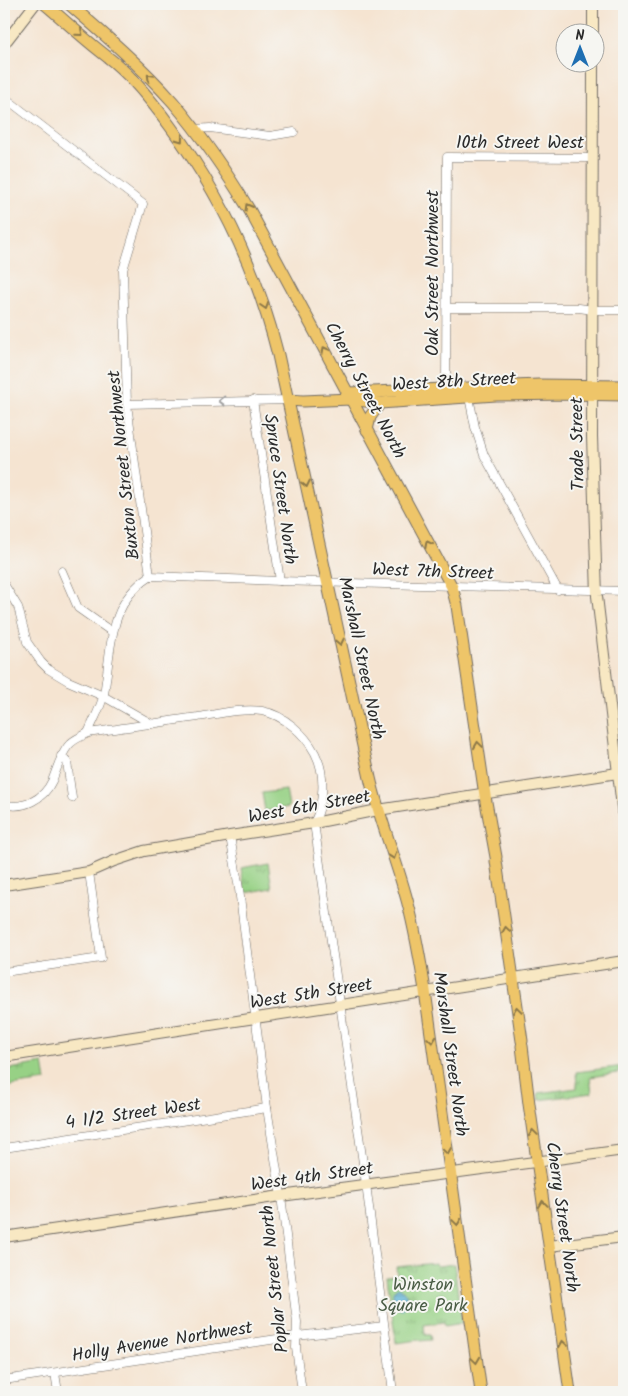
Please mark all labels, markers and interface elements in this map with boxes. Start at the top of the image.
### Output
north arrow [556,22,606,72]
text: N [576,25,585,47]
one-way arrow [74,28,83,37]
one-way arrow [147,74,156,83]
street label: 10th Street West [456,129,585,158]
one-way arrow [174,134,183,143]
street label: Oak Street Northwest [419,189,448,356]
one-way arrow [244,203,254,212]
one-way arrow [259,301,269,310]
street label: Cherry Street North [316,317,413,465]
one-way arrow [321,346,331,355]
street label: West 8th Street [391,365,518,400]
street label: Buxton Street Northwest [100,368,149,561]
one-way arrow [218,396,226,406]
street label: Trade Street [563,396,594,491]
street label: Spruce Street North [255,412,304,566]
one-way arrow [300,479,311,488]
one-way arrow [425,540,435,549]
street label: West 7th Street [372,556,495,589]
street label: Marshall Street North [329,574,392,743]
one-way arrow [335,638,345,647]
one-way arrow [473,741,484,749]
street label: West 6th Street [246,782,374,832]
one-way arrow [388,851,398,860]
one-way arrow [502,926,512,934]
street label: West 5th Street [248,970,375,1018]
street label: Marshall Street North [424,970,475,1139]
one-way arrow [513,1005,523,1014]
one-way arrow [426,1035,436,1044]
street label: 4 1/2 Street West [64,1090,204,1138]
one-way arrow [528,1129,539,1137]
street label: Cherry Street North [537,1140,586,1294]
one-way arrow [442,1147,452,1156]
street label: West 4th Street [249,1154,376,1200]
one-way arrow [538,1200,549,1208]
street label: Poplar Street North [253,1204,298,1354]
one-way arrow [452,1217,462,1226]
park label: Winston Square Park [378,1271,468,1321]
street label: Holly Avenue Northwest [70,1314,256,1371]
one-way arrow [558,1340,568,1348]
one-way arrow [471,1356,481,1364]

